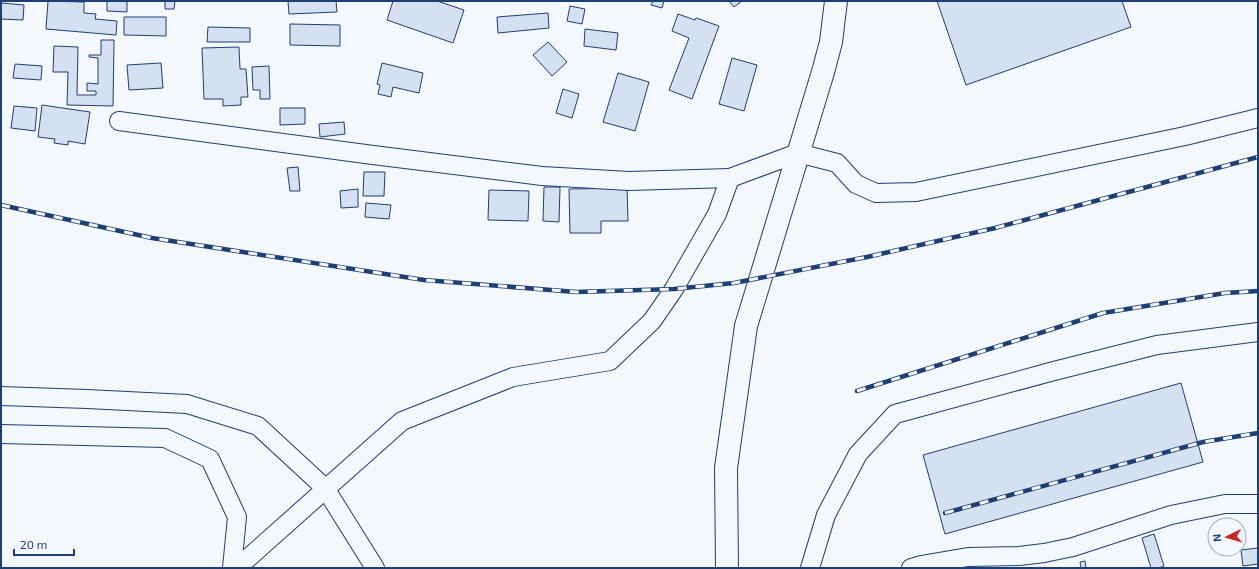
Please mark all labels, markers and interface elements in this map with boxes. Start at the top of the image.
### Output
north arrow [1207,517,1247,557]
scale bar [14,531,74,557]
text: N [1210,533,1223,542]
text: 20 m [20,537,47,551]

